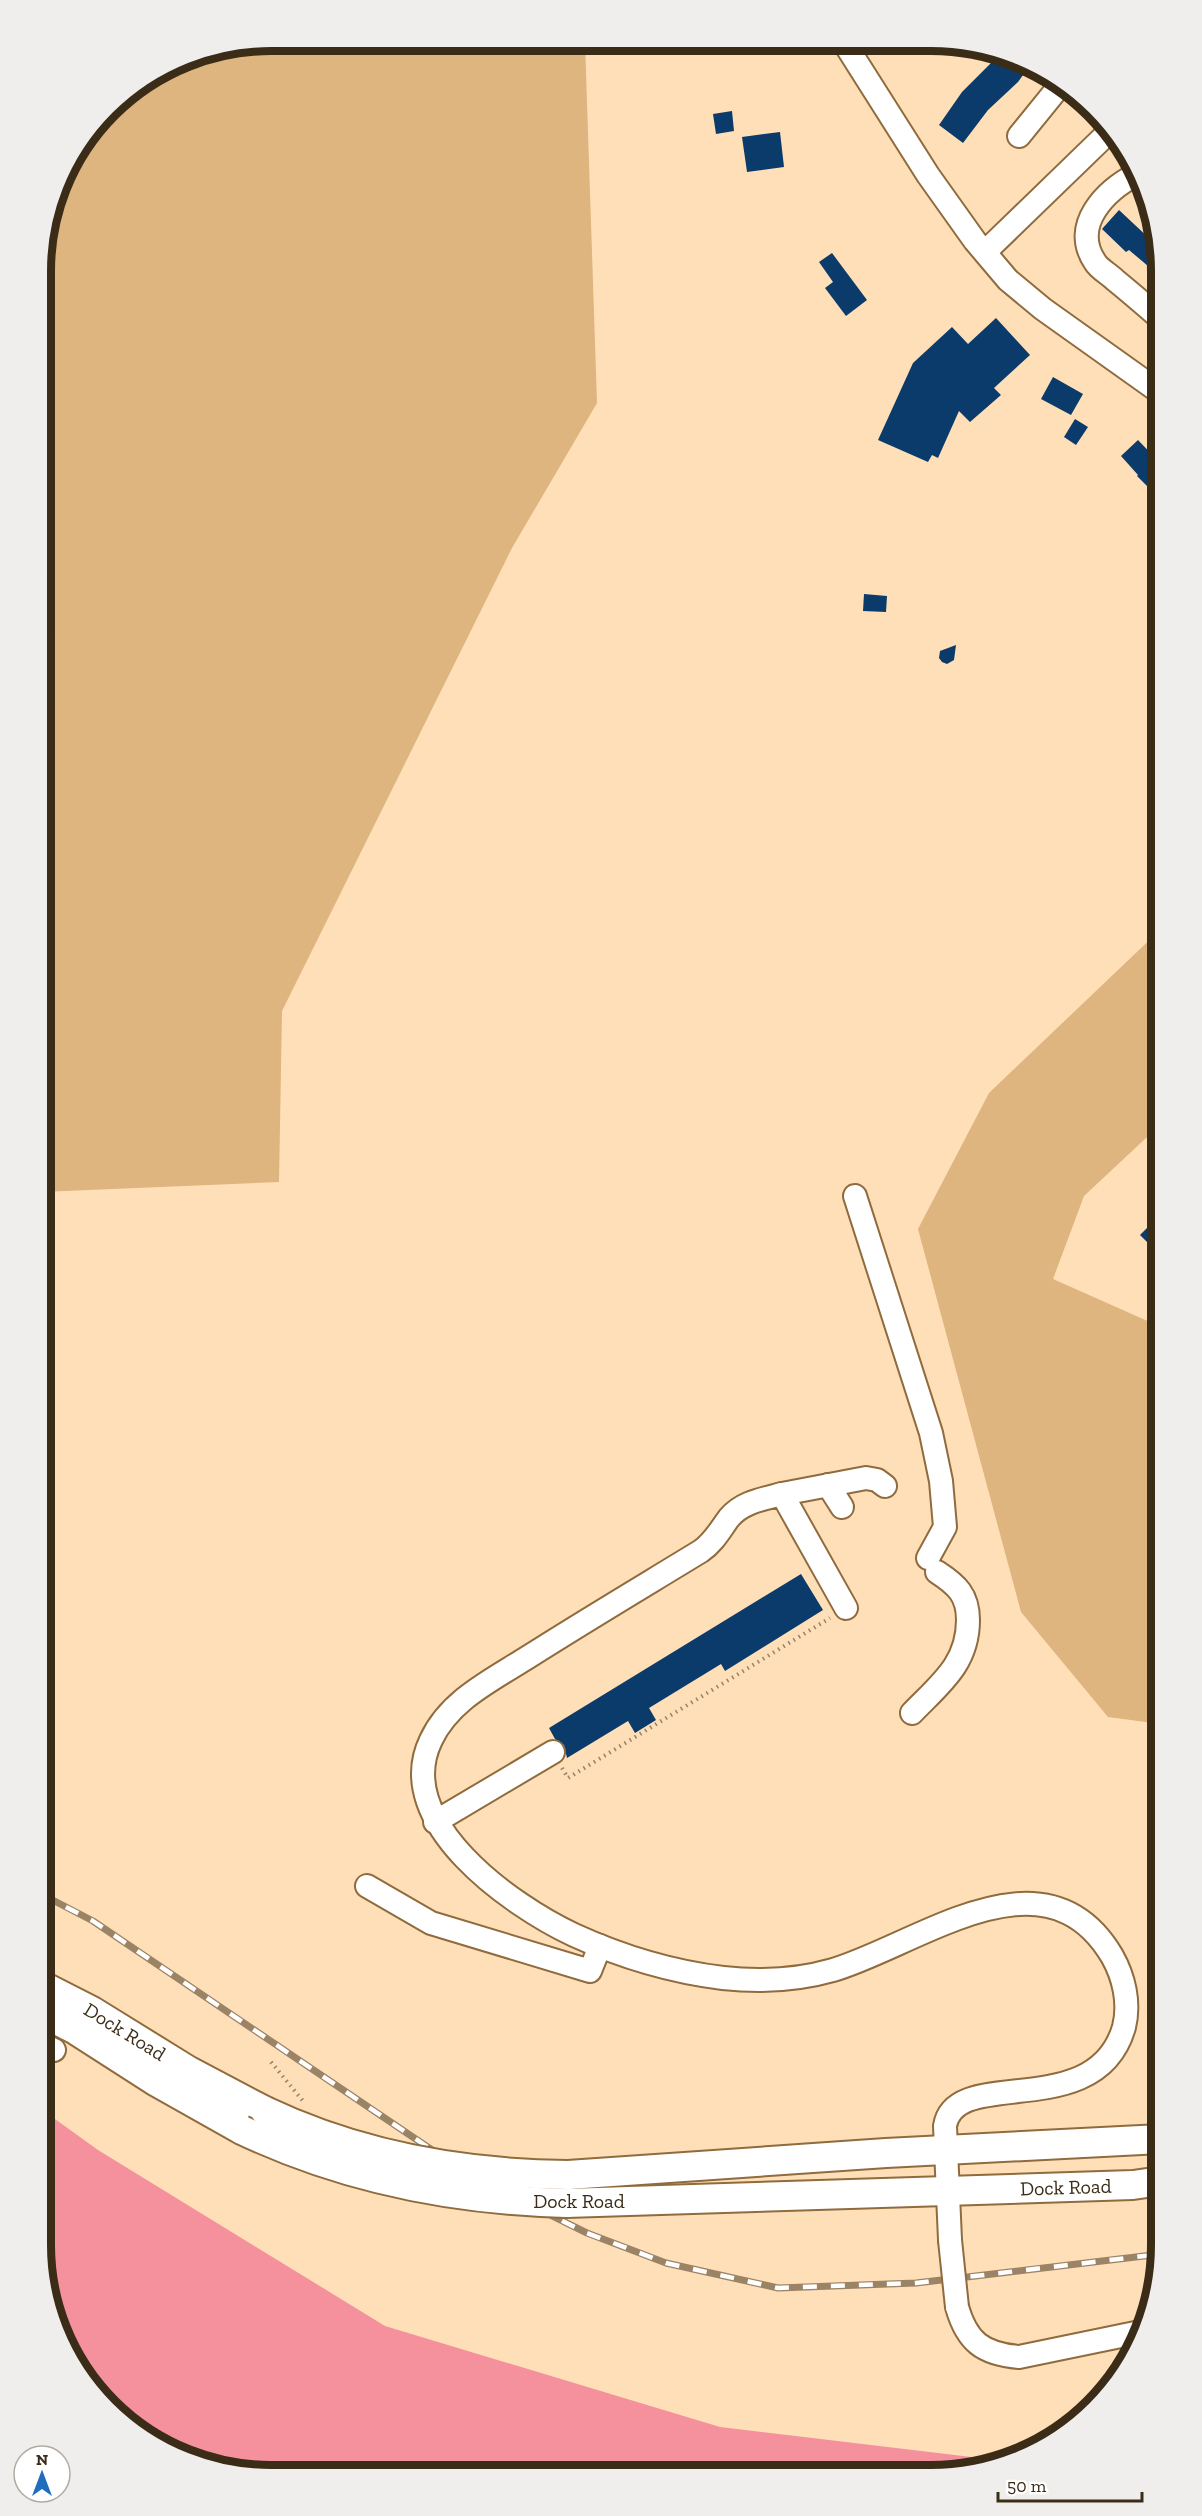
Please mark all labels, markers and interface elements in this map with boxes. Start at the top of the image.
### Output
street label: Dock Road [80,1997,170,2066]
street label: Dock Road [1020,2174,1112,2201]
street label: Dock Road [533,2189,625,2213]
north arrow [12,2444,72,2504]
text: N [36,2450,48,2469]
scale bar [998,2465,1142,2503]
text: 50 m [1007,2475,1047,2497]

